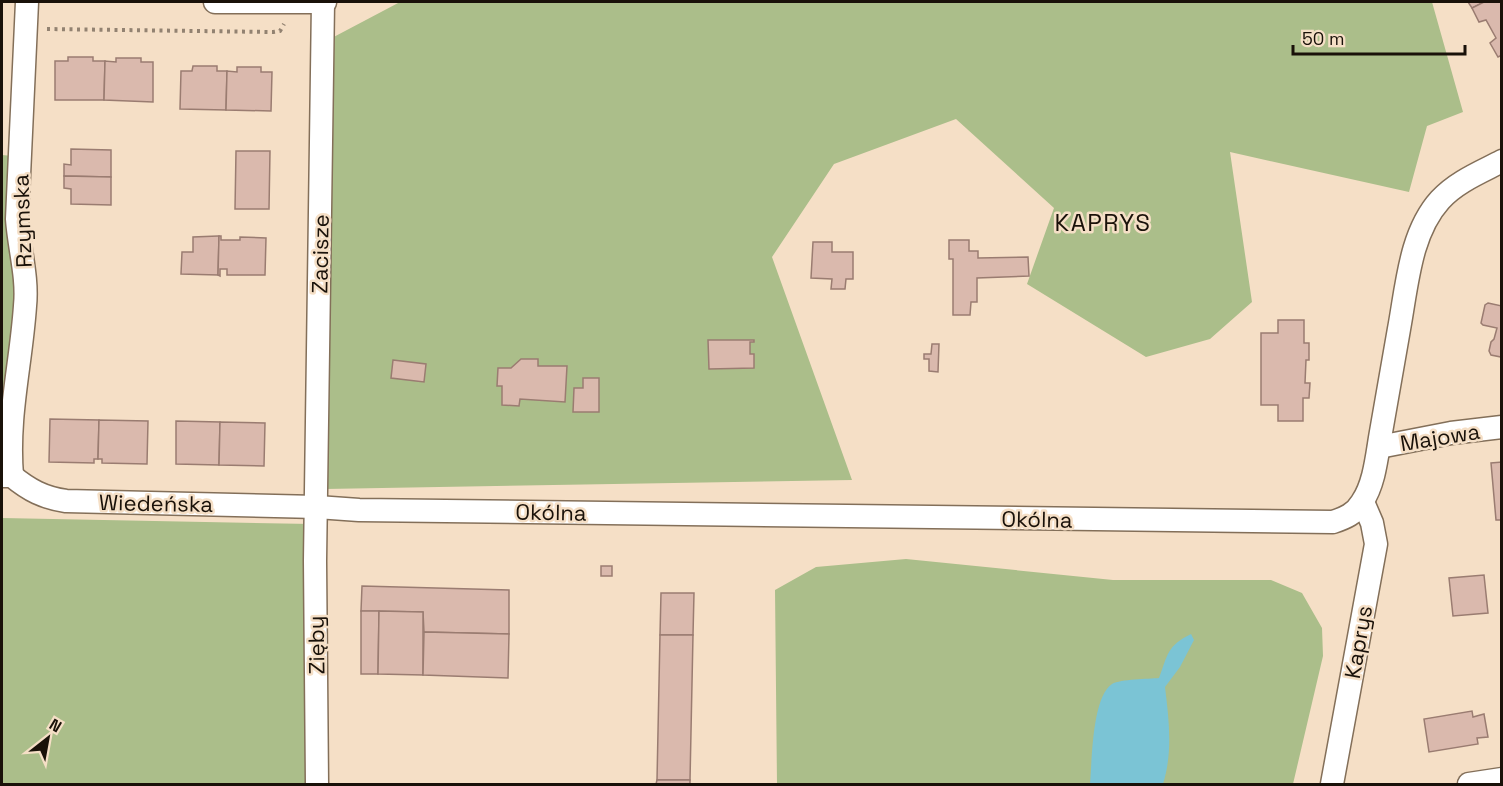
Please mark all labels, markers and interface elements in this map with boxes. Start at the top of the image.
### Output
scale bar [1293,18,1466,56]
text: 50 m [1302,27,1344,50]
street label: Rzymska [6,173,38,268]
district label: KAPRYS [1055,207,1151,238]
street label: Zacisze [305,214,335,294]
street label: Majowa [1398,417,1482,457]
street label: Wiedeńska [99,488,214,518]
street label: Okólna [515,497,587,527]
street label: Okólna [1001,504,1073,534]
street label: Kaprys [1338,603,1378,681]
street label: Zięby [301,615,331,675]
north arrow [18,708,78,768]
text: N [45,714,65,737]

